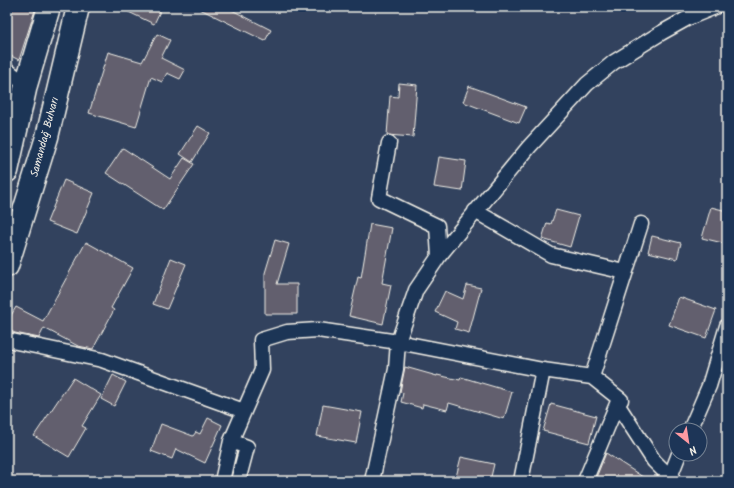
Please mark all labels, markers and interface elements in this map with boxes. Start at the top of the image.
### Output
street label: Samandağ Bulvarı [26,95,64,179]
north arrow [668,422,708,462]
text: N [685,440,700,459]

